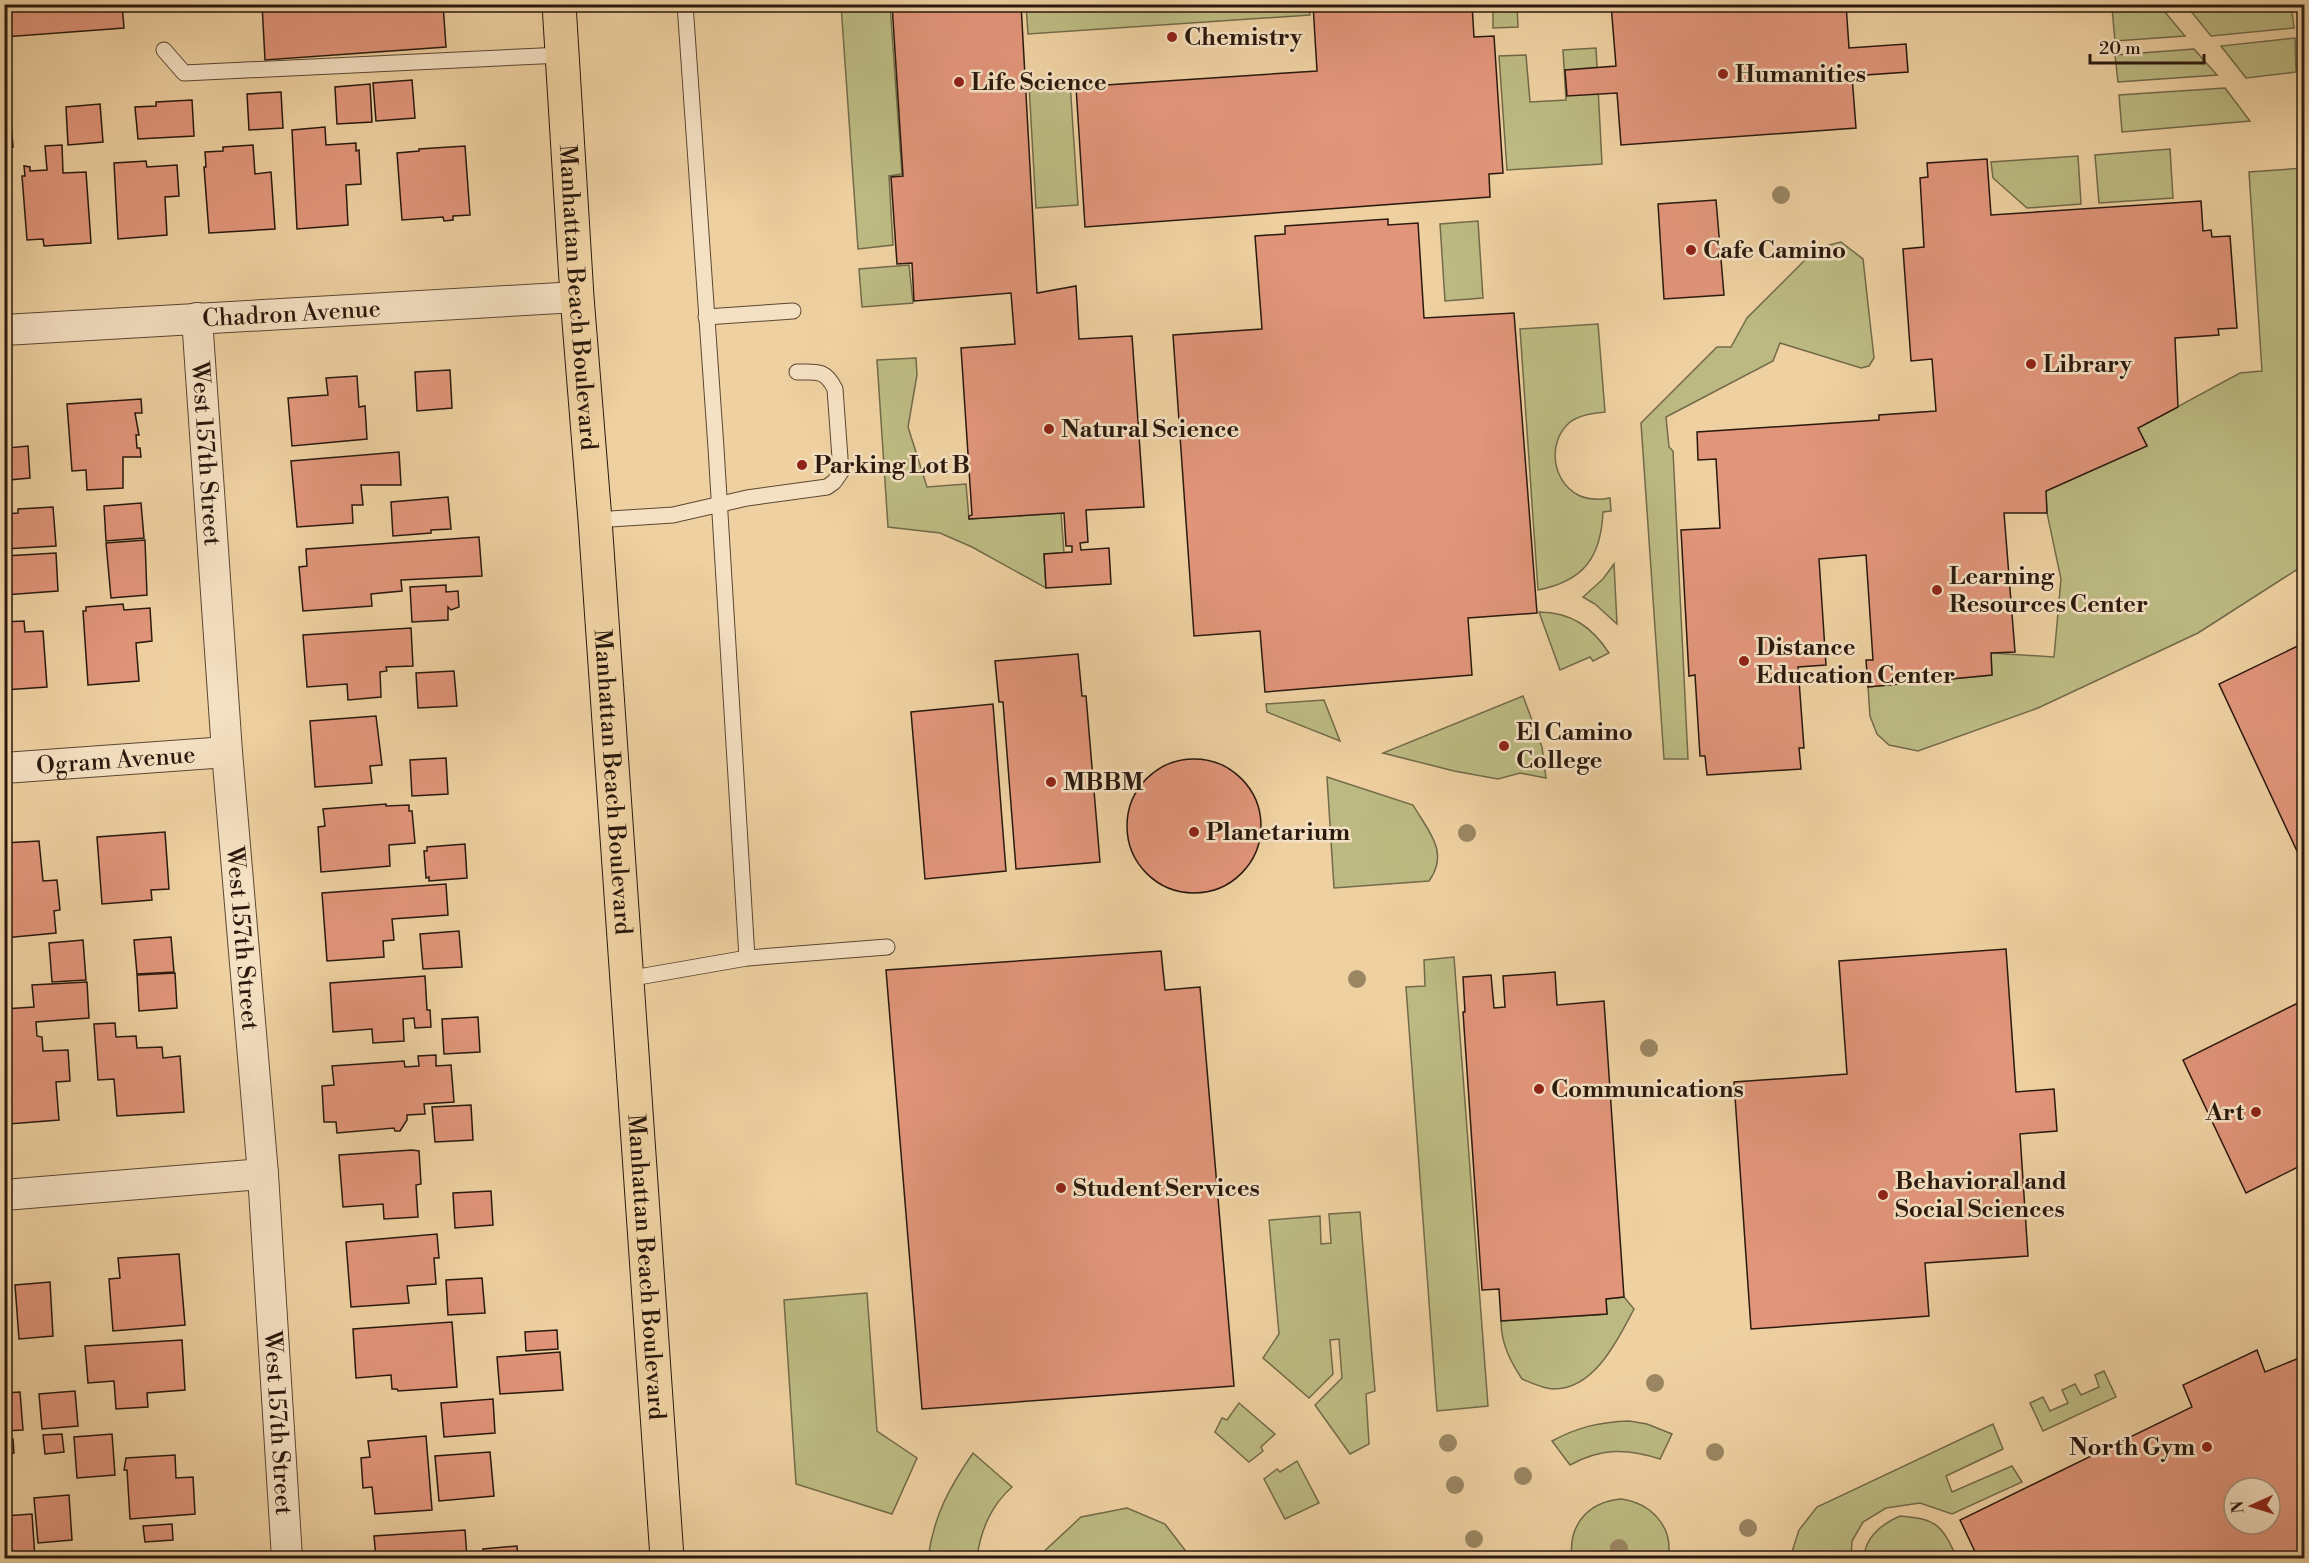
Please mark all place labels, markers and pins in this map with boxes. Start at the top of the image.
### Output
place label: Chemistry [1184,23,1303,53]
marker: Chemistry [1165,30,1179,44]
place label: Humanities [1735,60,1866,90]
marker: Humanities [1716,67,1730,81]
place label: Life Science [971,68,1107,98]
marker: Life Science [952,75,966,89]
place label: Cafe Camino [1703,236,1846,266]
marker: Cafe Camino [1684,243,1698,257]
place label: Library [2043,350,2133,380]
marker: Library [2024,357,2038,371]
place label: Natural Science [1061,415,1239,445]
marker: Natural Science [1042,422,1056,436]
place label: Parking Lot B [814,451,970,481]
marker: Parking Lot B [795,458,809,472]
place label: Learning Resources Center [1949,562,2148,620]
marker: Learning Resources Center [1930,583,1944,597]
place label: Distance Education Center [1756,633,1955,691]
marker: Distance Education Center [1737,654,1751,668]
place label: El Camino College [1516,718,1633,776]
marker: El Camino College [1497,739,1511,753]
place label: MBBM [1063,768,1144,798]
marker: MBBM [1044,775,1058,789]
place label: Planetarium [1206,818,1350,848]
marker: Planetarium [1187,825,1201,839]
place label: Communications [1551,1075,1744,1105]
marker: Communications [1532,1082,1546,1096]
place label: Art [2205,1098,2244,1128]
marker: Art [2249,1105,2263,1119]
place label: Behavioral and Social Sciences [1895,1167,2067,1225]
place label: Student Services [1073,1174,1260,1204]
marker: Student Services [1054,1181,1068,1195]
marker: Behavioral and Social Sciences [1876,1188,1890,1202]
place label: North Gym [2069,1433,2195,1463]
marker: North Gym [2200,1440,2214,1454]

